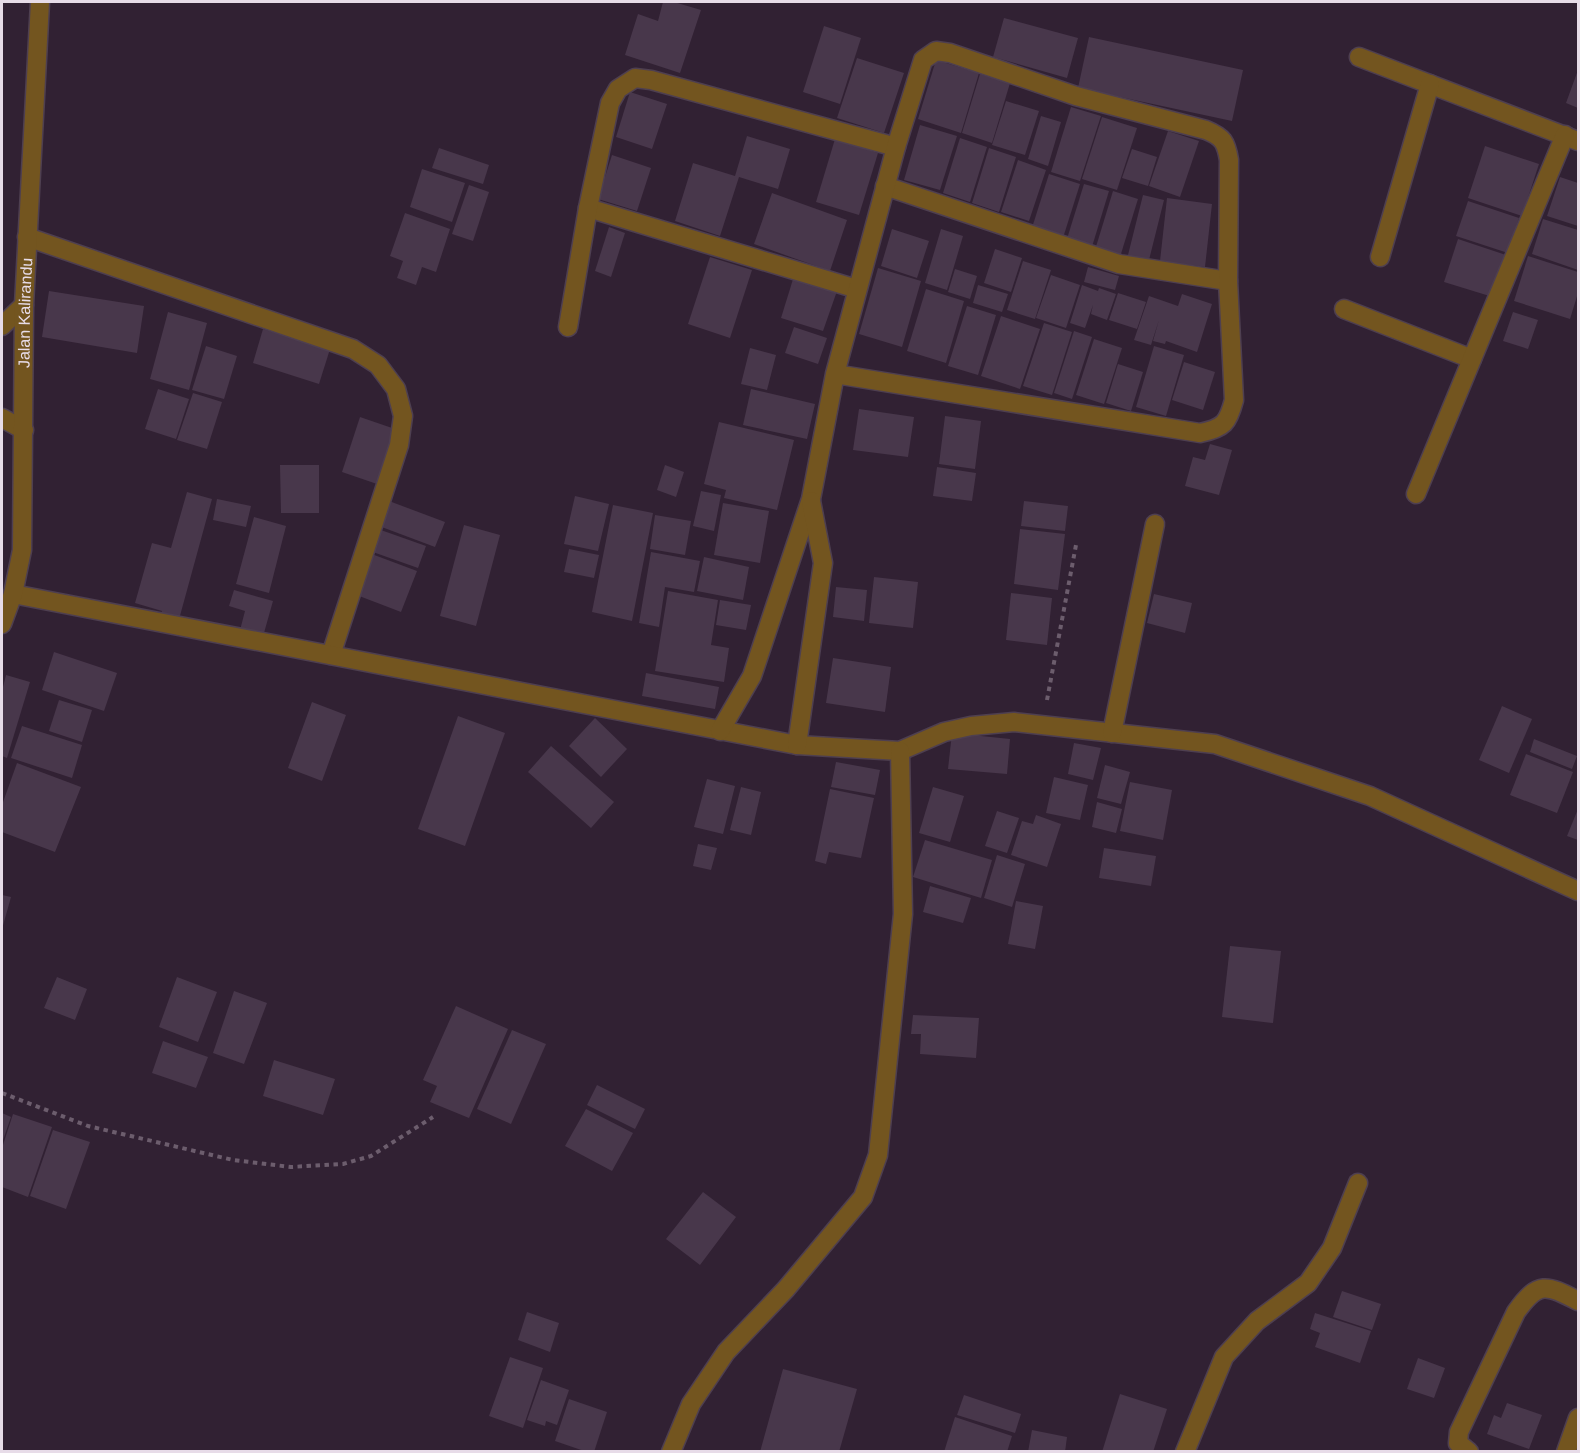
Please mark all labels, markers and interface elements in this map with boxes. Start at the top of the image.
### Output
street label: Jalan Kalirandu [15,257,35,368]

